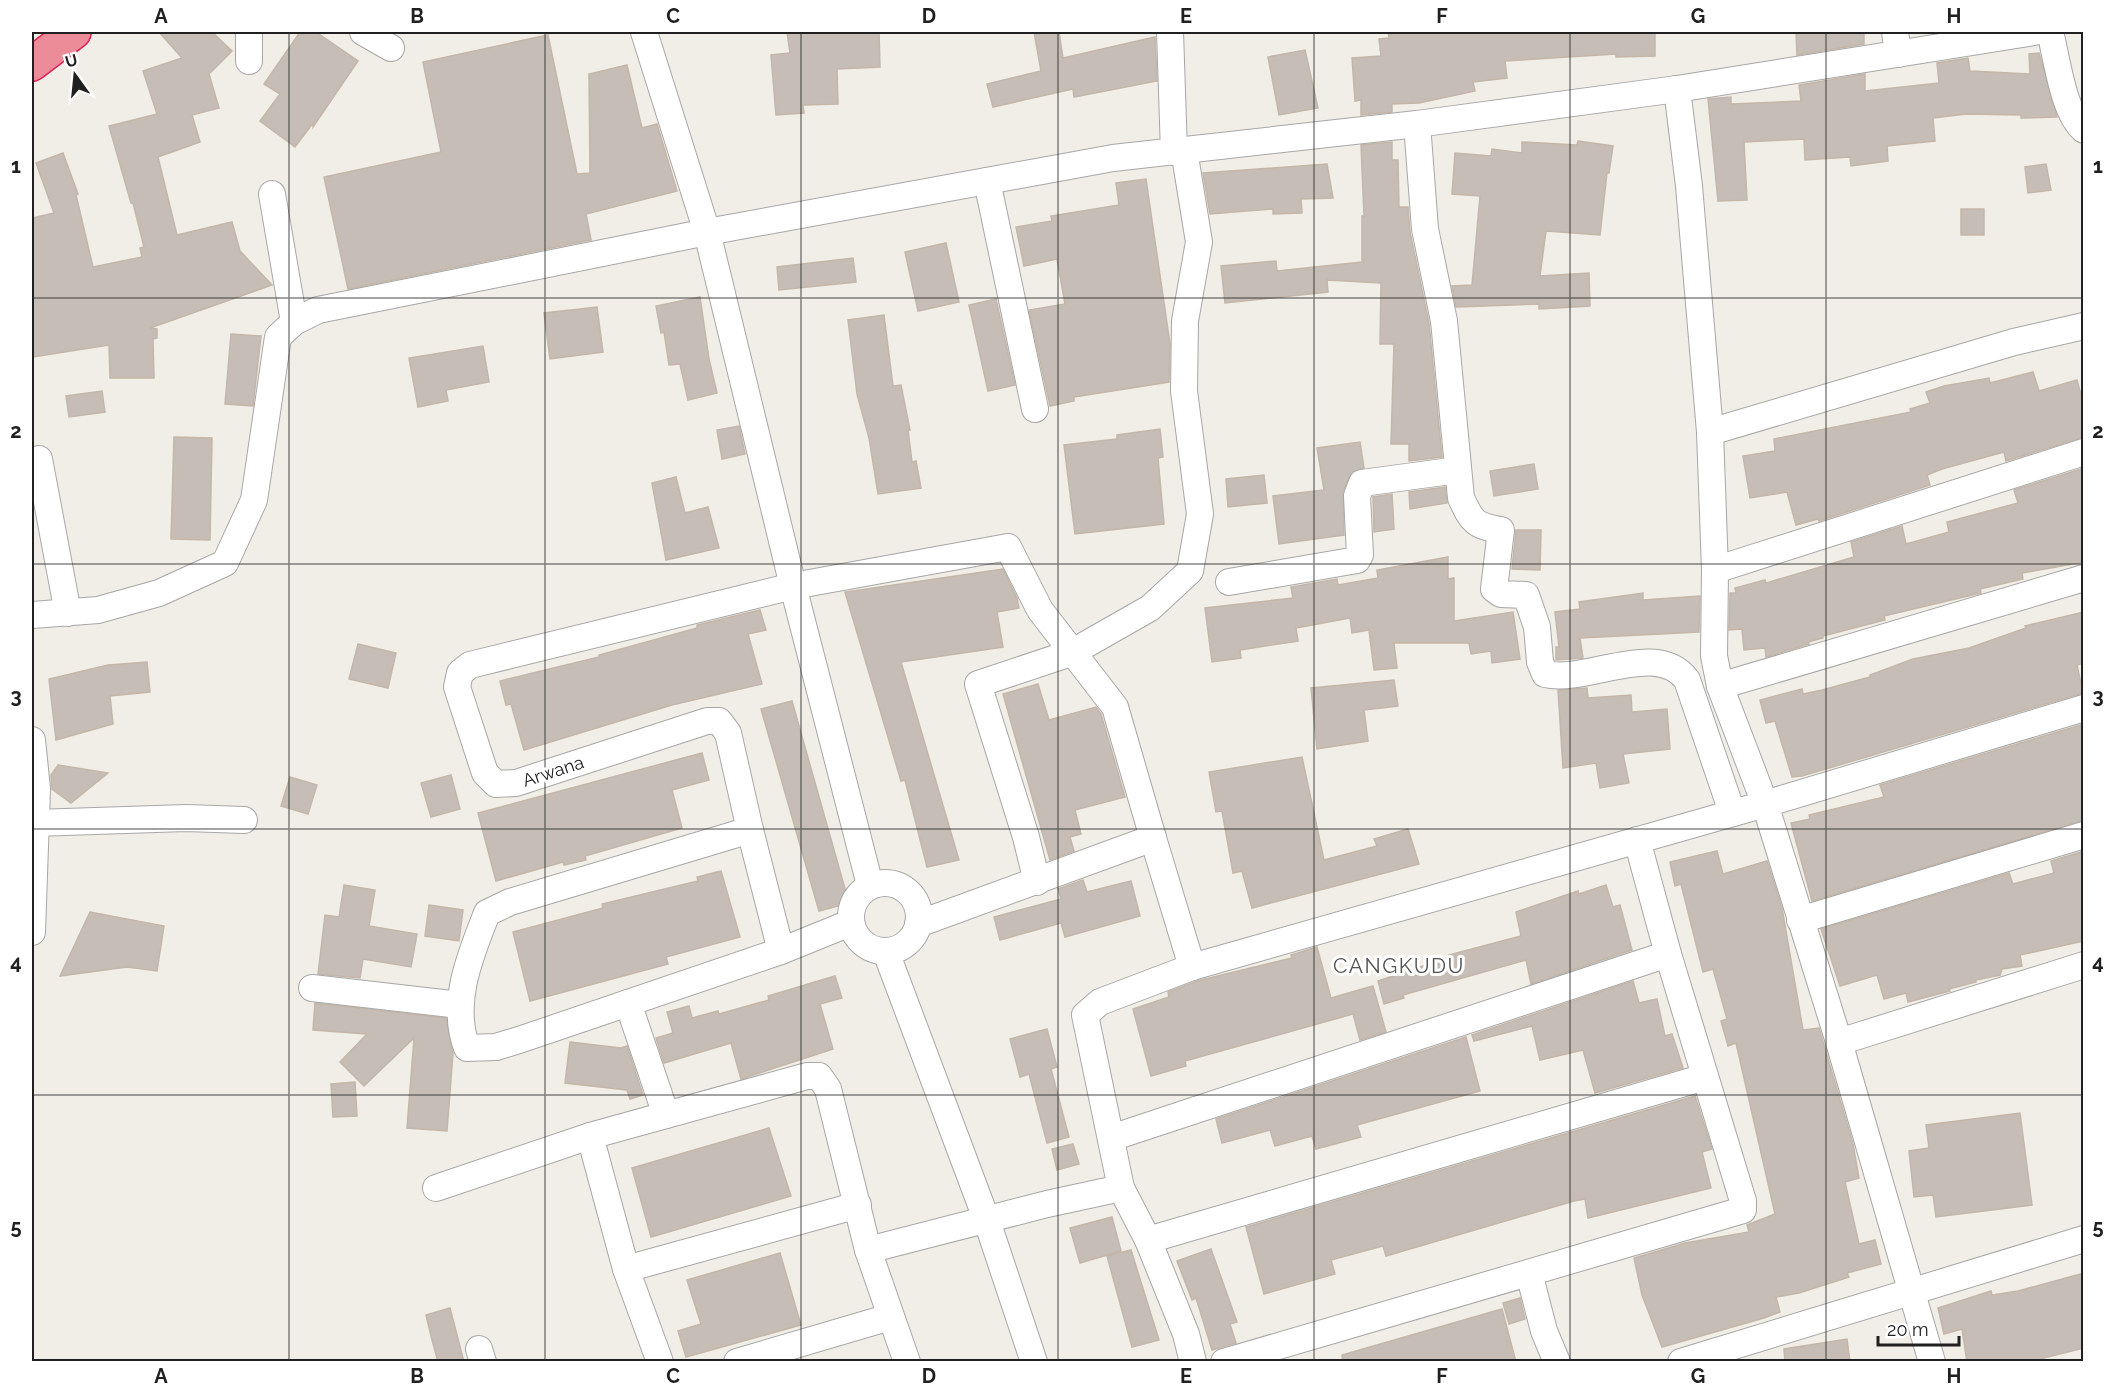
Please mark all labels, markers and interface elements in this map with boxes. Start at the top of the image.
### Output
text: A [154,4,168,28]
text: B [410,4,424,28]
text: C [666,4,680,28]
text: D [922,4,936,28]
text: E [1180,4,1192,28]
text: F [1436,4,1448,28]
text: G [1691,4,1705,28]
text: H [1947,4,1961,28]
north arrow [45,45,105,105]
text: U [63,50,80,72]
text: 1 [11,154,21,178]
text: 1 [2093,154,2103,178]
text: 2 [10,419,22,443]
text: 2 [2092,419,2104,443]
text: 3 [10,684,22,708]
text: 3 [2092,684,2104,708]
street label: Arwana [520,751,586,791]
text: 4 [10,950,22,974]
text: 4 [2092,950,2104,974]
district label: CANGKUDU [1333,953,1465,978]
text: 5 [10,1215,22,1239]
text: 5 [2092,1215,2104,1239]
scale bar [1878,1309,1959,1347]
text: 20 m [1887,1319,1929,1340]
text: A [154,1364,168,1388]
text: B [410,1364,424,1388]
text: C [666,1364,680,1388]
text: D [922,1364,936,1388]
text: E [1180,1364,1192,1388]
text: F [1436,1364,1448,1388]
text: G [1691,1364,1705,1388]
text: H [1947,1364,1961,1388]

